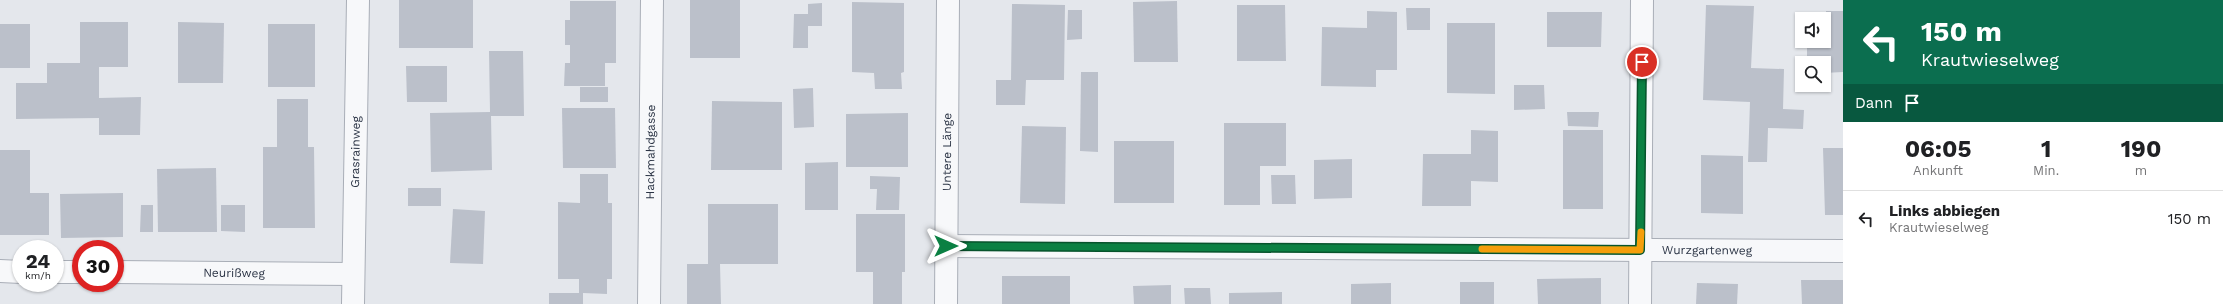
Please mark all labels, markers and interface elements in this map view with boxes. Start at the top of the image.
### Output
map controls [1795,12,1831,92]
button: sound [1795,12,1831,48]
text: 150 m [1921,15,2002,48]
icon: left [1855,16,1907,68]
pin [1625,45,1659,79]
text: Krautwieselweg [1921,49,2059,70]
icon: arrive [1631,51,1653,73]
button: search [1795,56,1831,92]
icon: arrive [1901,92,1923,114]
text: Dann [1855,94,1893,112]
street label: Hackmahdgasse [643,104,658,200]
street label: Untere Länge [940,113,954,191]
street label: Grasrainweg [348,115,363,188]
text: 06:05 [1905,135,1971,163]
text: 1 [2041,135,2051,163]
text: 190 [2121,135,2161,163]
text: Ankunft [1913,163,1963,178]
text: Min. [2033,163,2059,178]
text: m [2135,163,2147,178]
text: Links abbiegen [1889,202,2000,220]
icon: left [1855,208,1877,230]
text: 150 m [2168,210,2211,228]
text: Krautwieselweg [1889,220,1989,235]
position arrow [925,225,967,267]
speed limit sign: 30 [72,240,124,292]
street label: Wurzgartenweg [1662,243,1753,257]
text: 24 [26,249,50,273]
street label: Neurißweg [203,266,265,280]
text: km/h [25,270,51,281]

